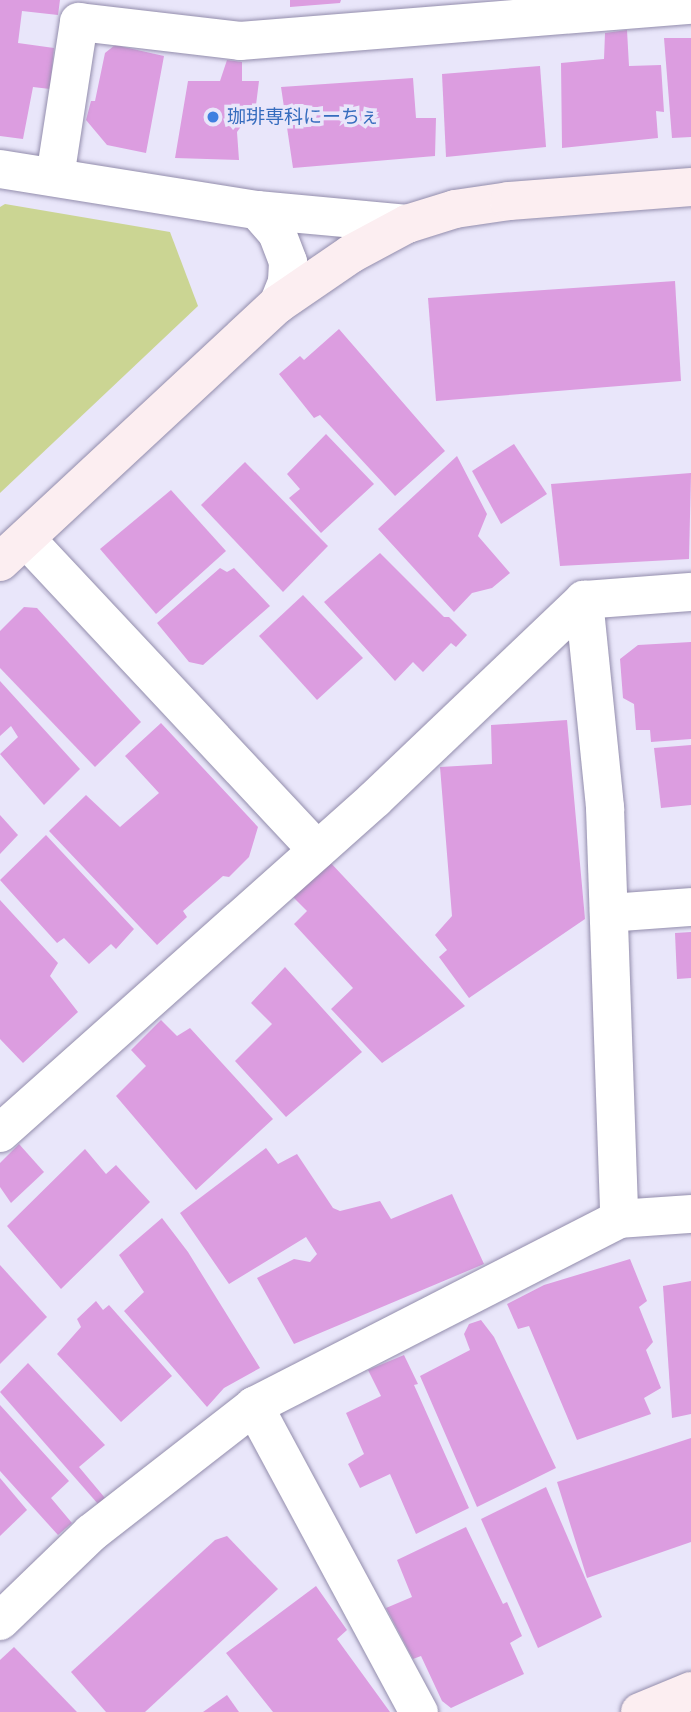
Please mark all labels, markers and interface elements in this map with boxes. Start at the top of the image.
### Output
place label: 珈琲専科にーちぇ [227,106,379,128]
marker: 珈琲専科にーちぇ [205,109,221,125]

